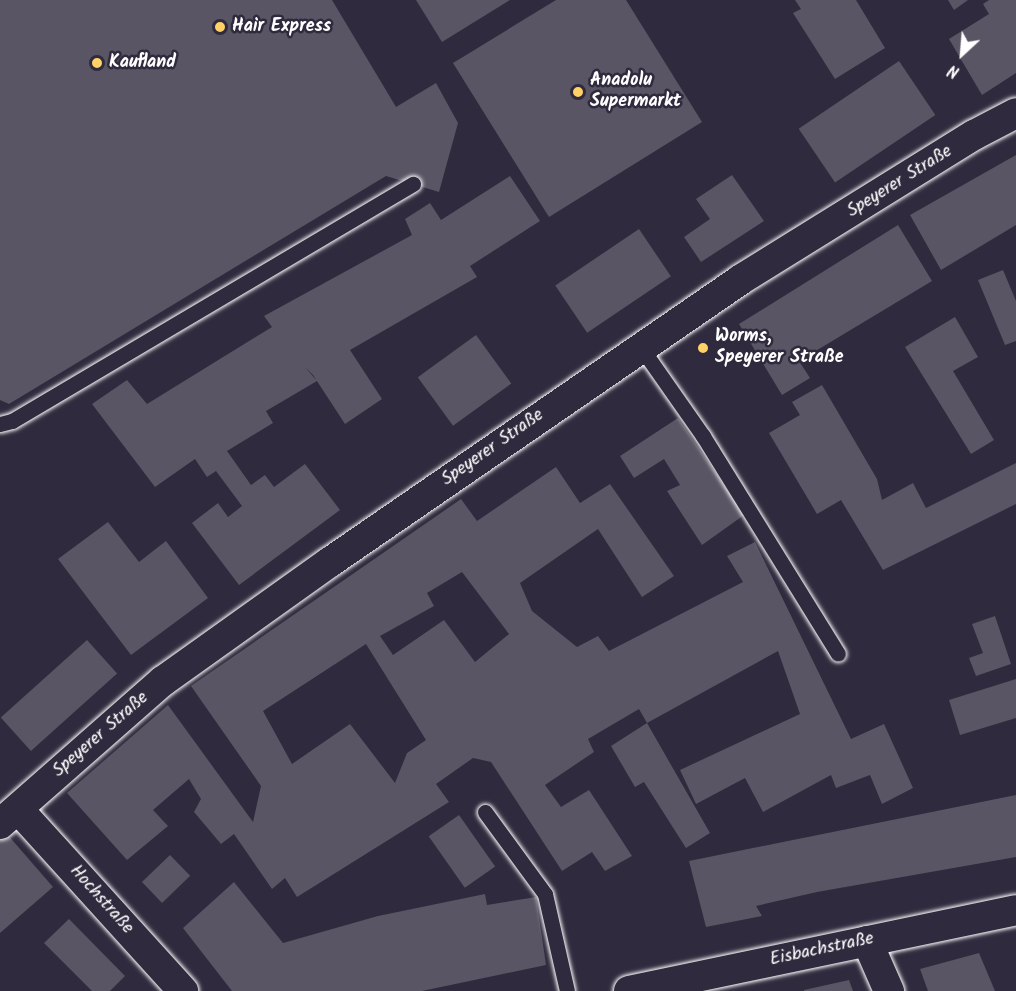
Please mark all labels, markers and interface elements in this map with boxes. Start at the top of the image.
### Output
place label: Hair Express [232,16,331,38]
marker: Hair Express [213,20,227,34]
north arrow [932,24,992,84]
place label: Kaufland [109,52,176,74]
marker: Kaufland [90,56,104,70]
text: N [944,57,964,84]
place label: Anadolu Supermarkt [590,71,681,113]
marker: Anadolu Supermarkt [571,85,585,99]
street label: Speyerer Straße [844,141,956,223]
place label: Worms, Speyerer Straße [715,327,844,370]
marker: Worms, Speyerer Straße [696,341,710,355]
street label: Speyerer Straße [438,405,548,491]
street label: Speyerer Straße [49,688,153,782]
street label: Hochstraße [64,861,138,939]
street label: Eisbachstraße [768,928,876,972]

